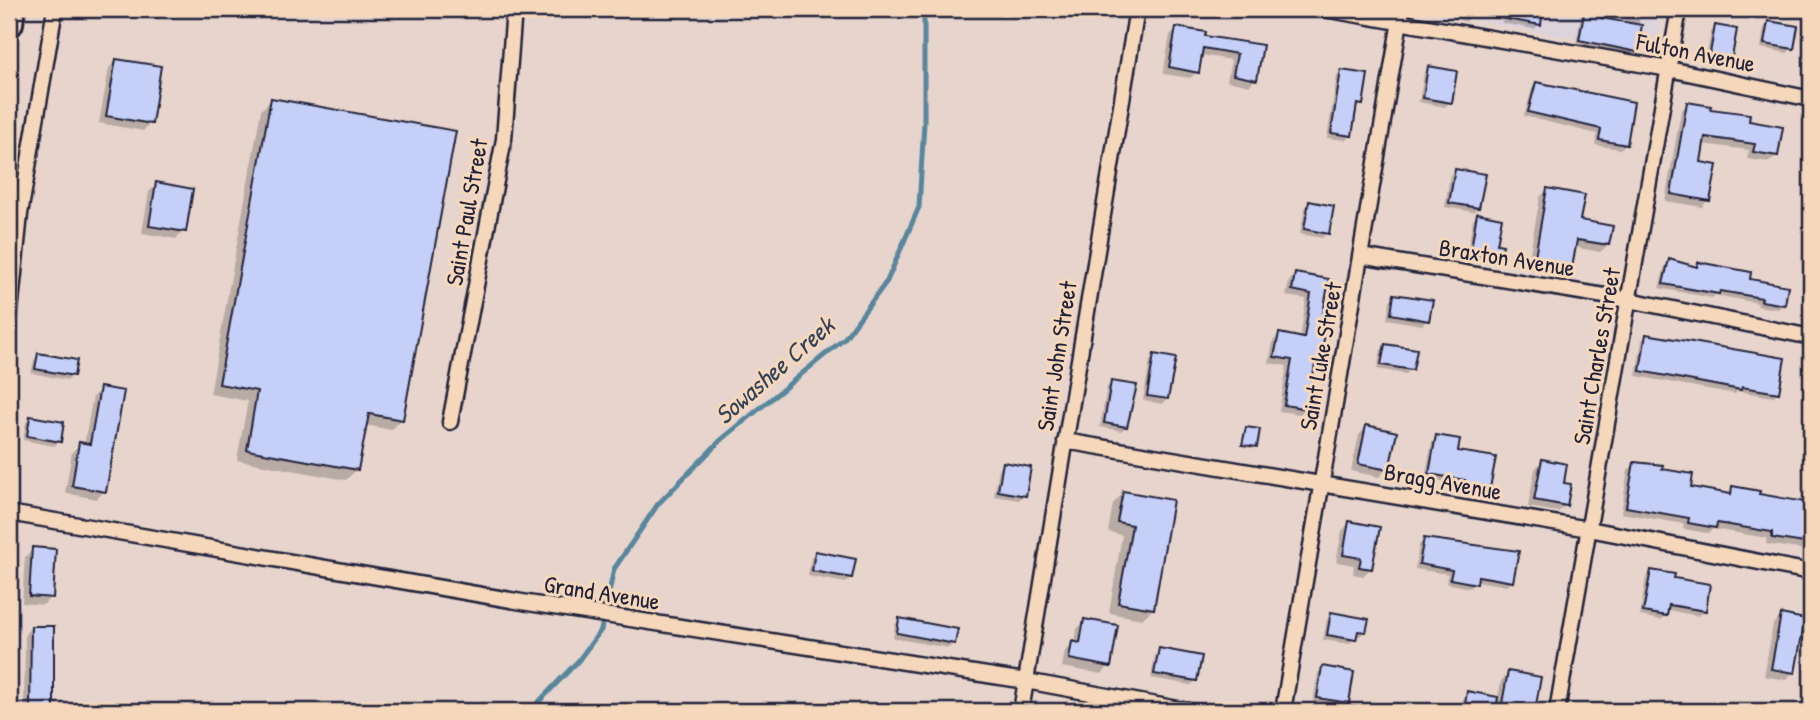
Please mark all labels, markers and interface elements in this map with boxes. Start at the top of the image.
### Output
street label: Fulton Avenue [1633,25,1758,79]
street label: Saint Paul Street [437,135,495,288]
street label: Braxton Avenue [1437,231,1577,284]
street label: Saint Charles Street [1565,264,1627,447]
street label: Saint John Street [1028,278,1084,433]
street label: Saint Luke Street [1291,279,1349,433]
water label: Sowashee Creek [707,307,843,432]
street label: Bragg Avenue [1382,455,1505,507]
street label: Grand Avenue [542,567,663,617]

